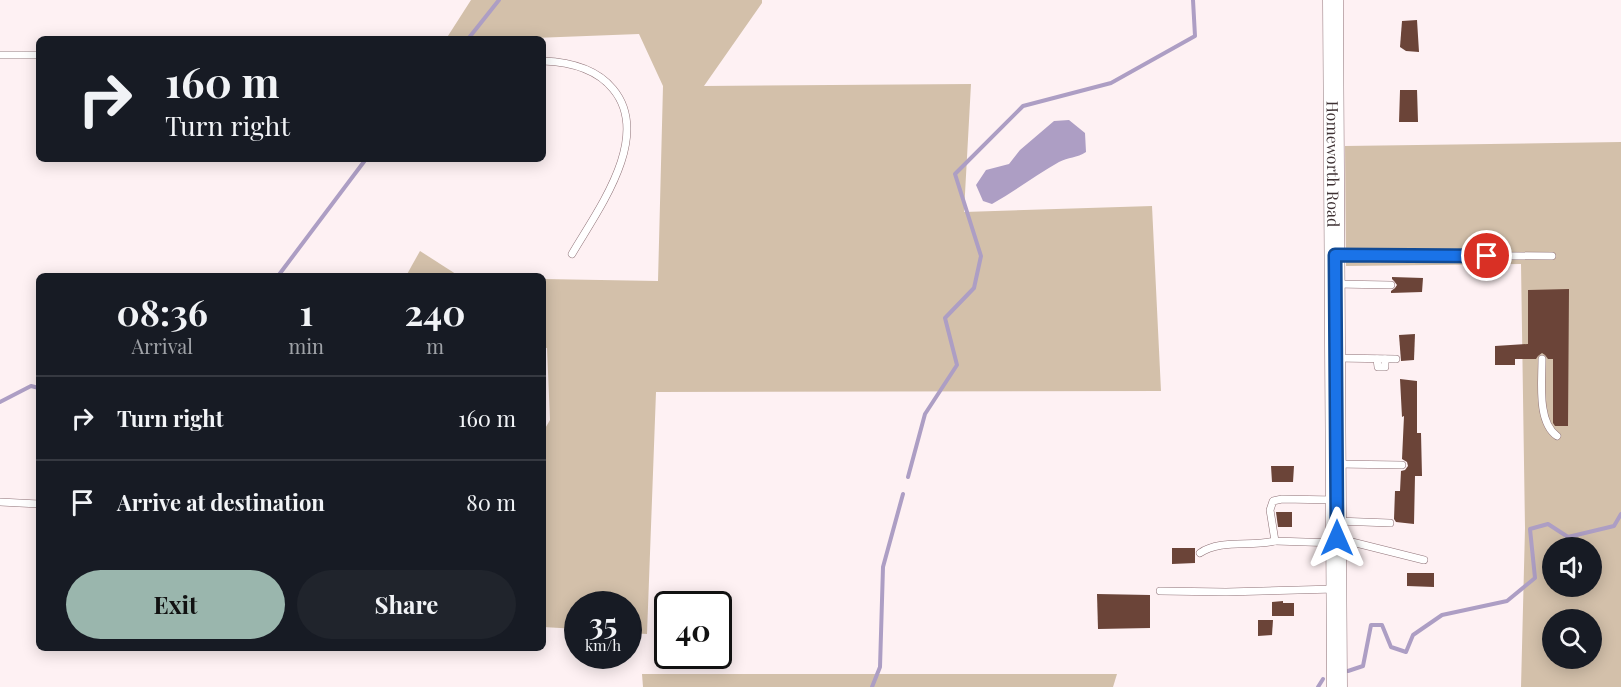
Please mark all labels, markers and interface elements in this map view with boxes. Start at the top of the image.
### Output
text: 160 m [165,53,280,109]
icon: right [66,60,144,138]
street label: Homeworth Road [1323,101,1345,227]
text: Turn right [165,107,290,143]
pin [1461,230,1512,281]
icon: arrive [1470,239,1503,272]
text: 08:36 [116,287,208,335]
text: 1 [299,287,313,335]
text: 240 [405,287,466,335]
text: Arrival [131,332,193,359]
text: min [289,332,324,359]
text: m [426,332,444,359]
icon: right [66,402,99,435]
text: Turn right [117,403,223,433]
text: 160 m [458,403,516,433]
icon: arrive [66,486,99,519]
text: Arrive at destination [117,487,325,517]
text: 80 m [466,487,516,517]
position arrow [1305,506,1369,570]
map controls [1542,537,1602,669]
button: sound [1542,537,1602,597]
button: Exit [66,570,285,639]
button: Share [297,570,516,639]
speed limit sign: 40 [654,591,732,669]
text: 35 [589,603,617,643]
button: search [1542,609,1602,669]
text: km/h [585,635,621,655]

